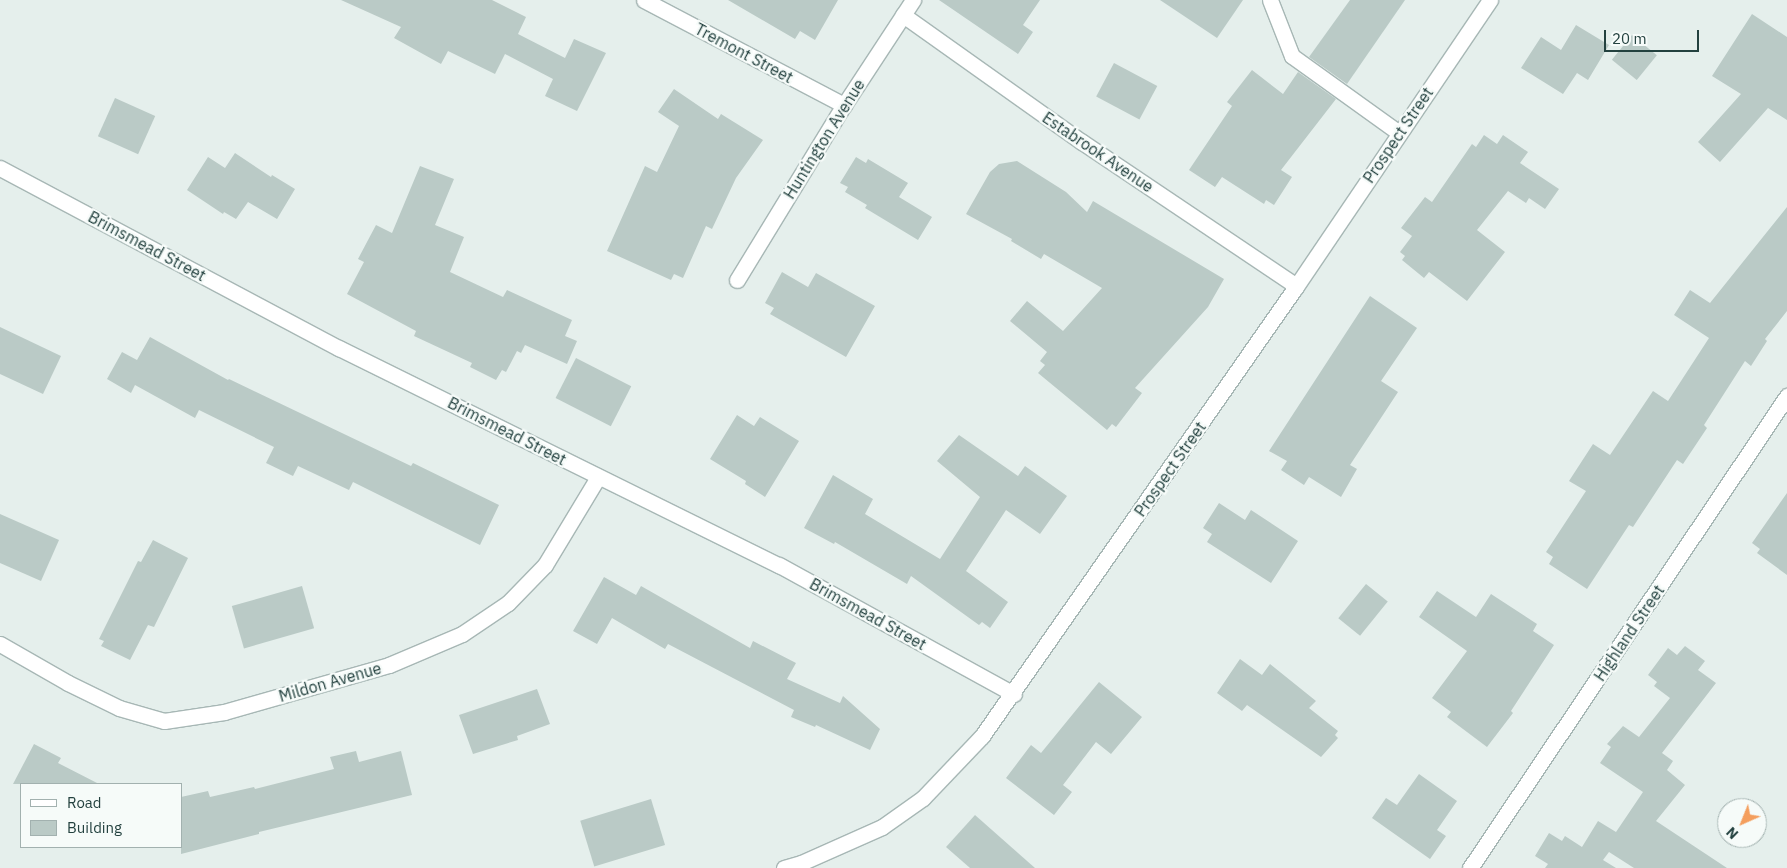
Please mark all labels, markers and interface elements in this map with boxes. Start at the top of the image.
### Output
street label: Tremont Street [692,19,796,87]
scale bar [1607,20,1702,52]
text: 20 m [1612,29,1647,48]
street label: Huntington Avenue [779,76,869,202]
street label: Prospect Street [1359,83,1437,187]
street label: Estabrook Avenue [1039,108,1157,196]
street label: Brimsmead Street [85,207,209,285]
street label: Brimsmead Street [445,393,569,469]
street label: Prospect Street [1130,418,1210,520]
street label: Brimsmead Street [806,574,930,654]
street label: Highland Street [1590,581,1668,685]
street label: Mildon Avenue [276,658,384,706]
legend [20,783,182,848]
text: Road [67,793,102,812]
north arrow [1717,798,1767,848]
text: Building [67,818,122,837]
text: N [1722,823,1742,843]

